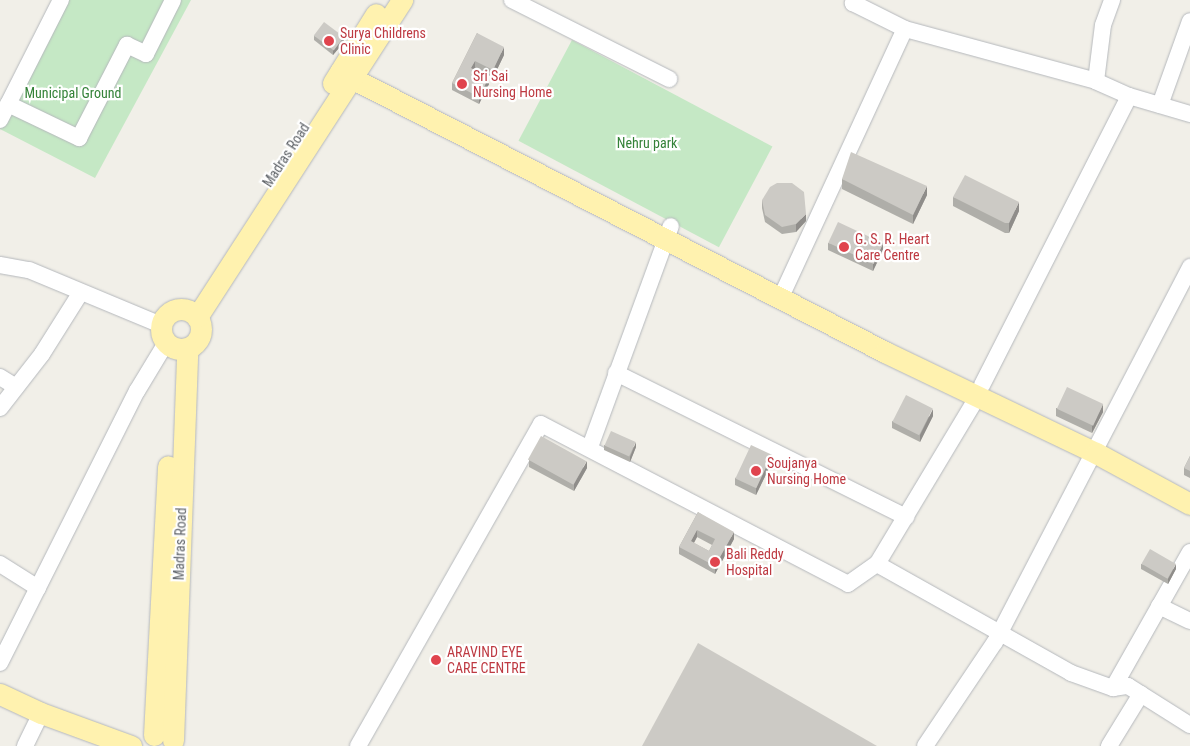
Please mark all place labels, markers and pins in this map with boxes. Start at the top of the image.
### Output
place label: Surya Childrens Clinic [340,25,426,58]
marker: Surya Childrens Clinic [322,34,336,48]
place label: Sri Sai Nursing Home [473,68,552,100]
marker: Sri Sai Nursing Home [455,77,469,91]
place label: G. S. R. Heart Care Centre [855,231,929,264]
marker: G. S. R. Heart Care Centre [837,240,851,254]
place label: Soujanya Nursing Home [767,455,846,488]
marker: Soujanya Nursing Home [749,464,763,478]
place label: Bali Reddy Hospital [726,546,784,578]
marker: Bali Reddy Hospital [708,555,722,569]
place label: ARAVIND EYE CARE CENTRE [447,644,526,676]
marker: ARAVIND EYE CARE CENTRE [429,653,443,667]

